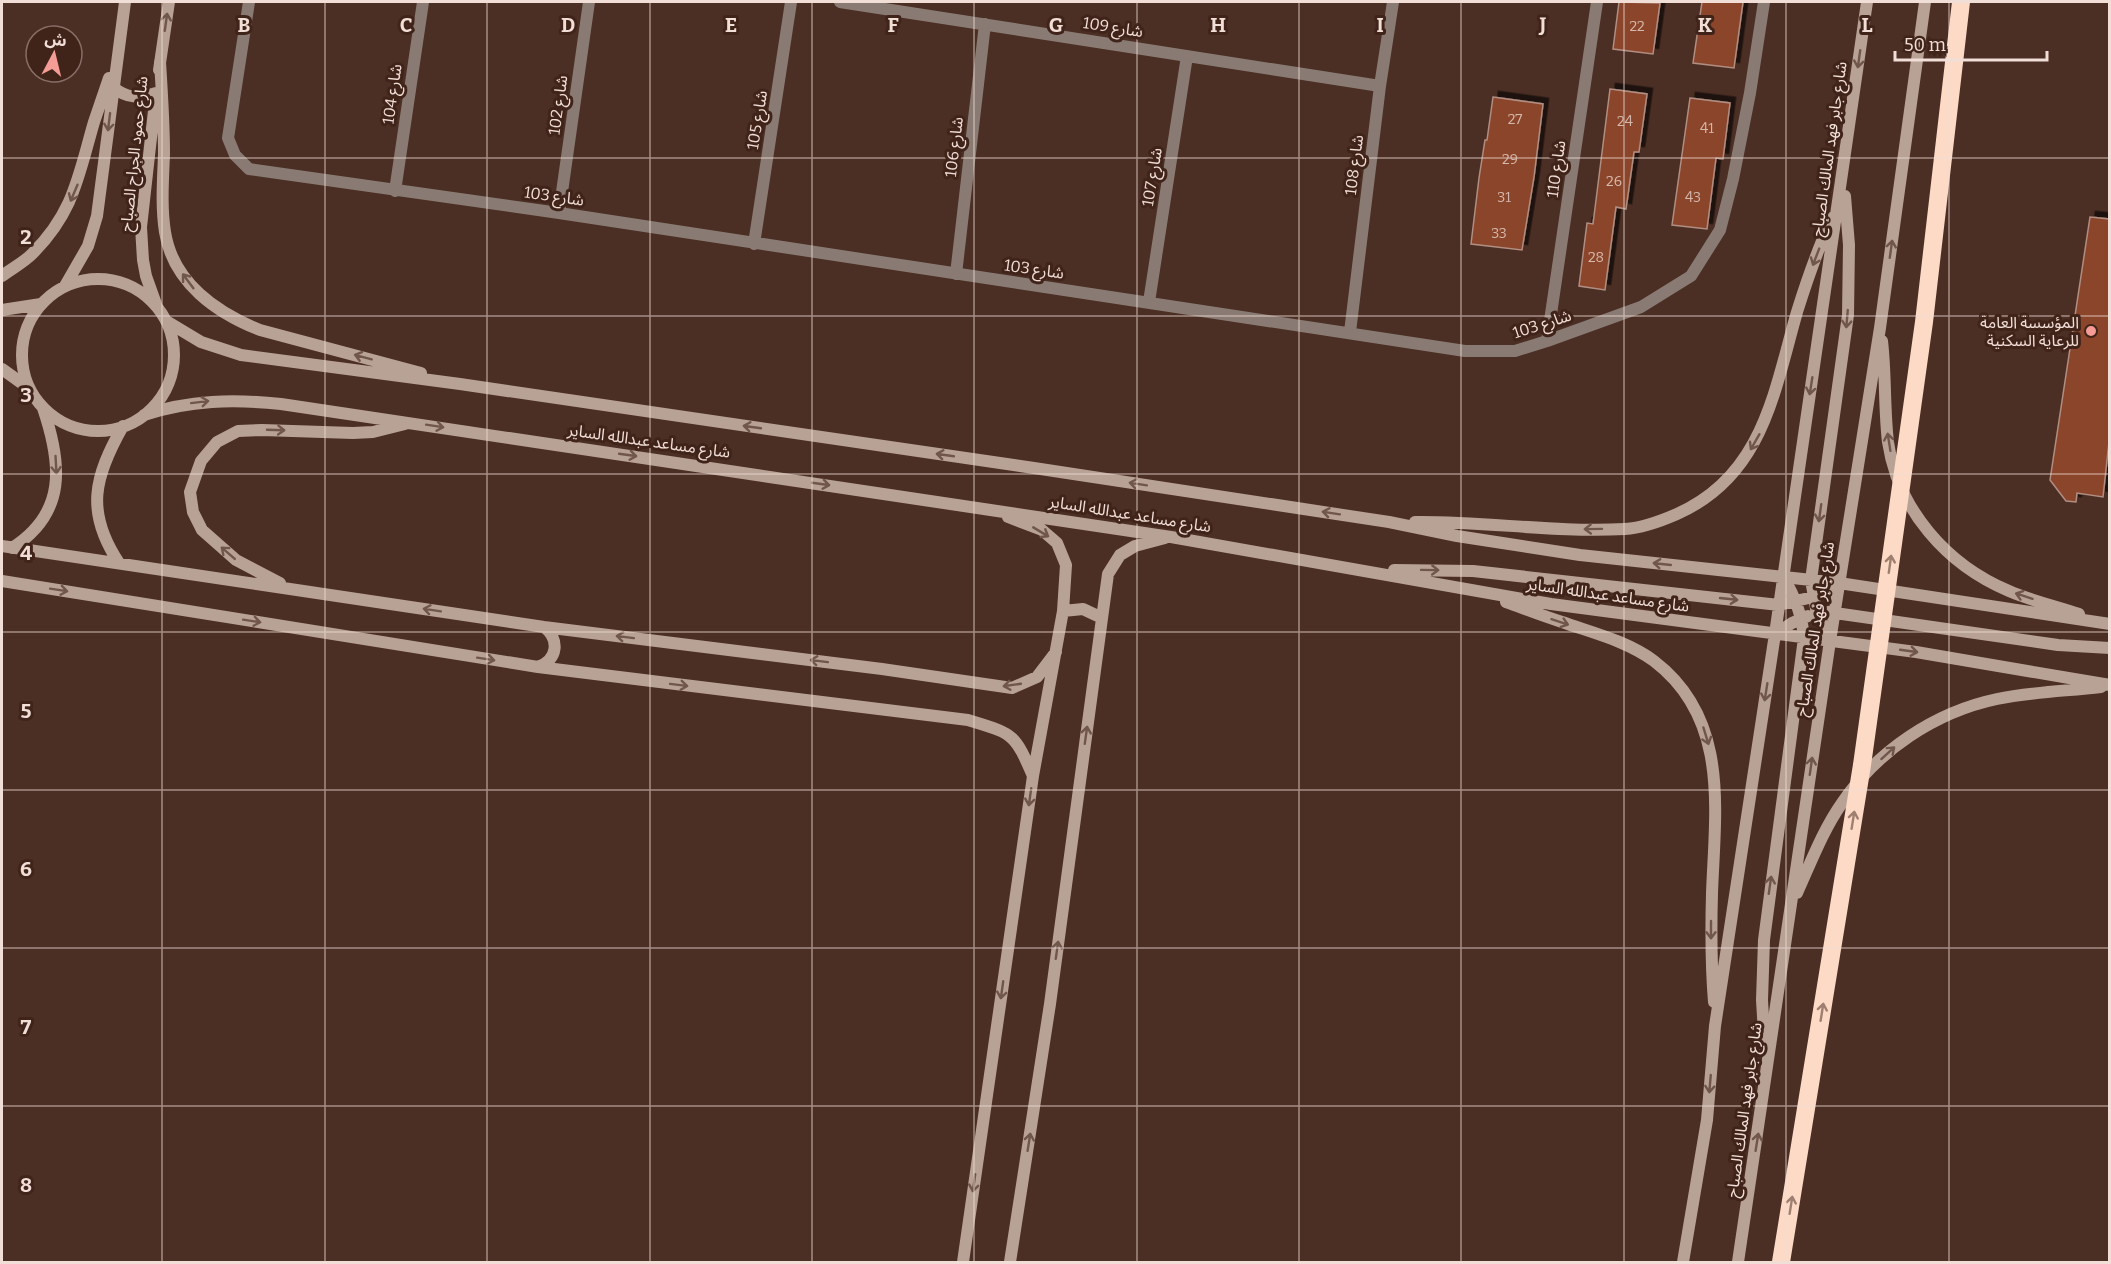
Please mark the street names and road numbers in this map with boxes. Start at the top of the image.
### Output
street label: شارع 109 [1081,13,1144,44]
street label: شارع جابر فهد المالك الصباح [1807,60,1854,238]
street label: شارع 104 [378,63,409,126]
street label: شارع 102 [544,74,575,136]
street label: شارع حمود الجراح الصباح [116,75,155,233]
street label: شارع 105 [743,89,774,151]
street label: شارع 106 [941,116,970,179]
street label: شارع 108 [1341,134,1370,197]
street label: شارع 110 [1543,139,1572,199]
street label: شارع 107 [1138,146,1169,208]
street label: شارع 103 [522,182,585,213]
street label: شارع 103 [1002,255,1065,286]
street label: شارع 103 [1510,306,1575,345]
street label: شارع مساعد عبدالله الساير [565,420,731,465]
street label: شارع مساعد عبدالله الساير [1046,492,1212,539]
street label: شارع جابر فهد المالك الصباح [1792,540,1841,718]
street label: شارع مساعد عبدالله الساير [1524,574,1690,619]
street label: شارع جابر فهد المالك الصباح [1722,1021,1769,1199]

